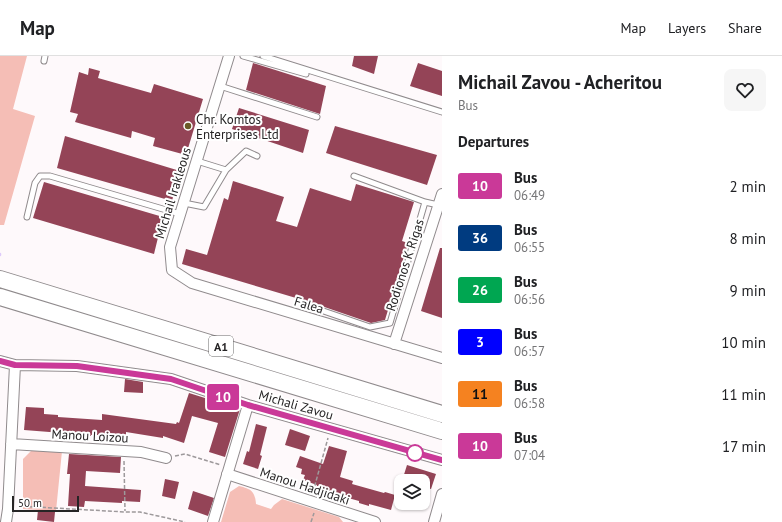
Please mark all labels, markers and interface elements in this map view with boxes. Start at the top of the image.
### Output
text: Map [20,16,55,40]
text: Map [620,19,646,37]
text: Layers [668,19,706,37]
text: Share [728,19,762,37]
button: heart [724,69,766,111]
text: Michail Zavou - Acheritou [458,70,662,94]
text: Bus [458,97,478,114]
place label: Chr. Komtos Enterprises Ltd [196,111,279,143]
marker: Chr. Komtos Enterprises Ltd [183,121,193,131]
text: Departures [458,132,529,151]
street label: Michail Irakleous [151,145,195,241]
text: Bus [514,168,537,187]
text: 10 [472,177,488,195]
text: 2 min [729,177,766,196]
text: 06:49 [514,187,545,204]
street label: Rodionos K Rigas [382,217,428,313]
text: Bus [514,220,537,239]
text: 36 [472,229,488,247]
text: 8 min [729,229,766,248]
text: 06:55 [514,239,545,256]
text: Bus [514,272,537,291]
text: 26 [472,281,488,299]
text: 9 min [729,281,766,300]
text: 06:56 [514,291,545,308]
street label: Falea [292,292,326,318]
text: Bus [514,324,537,343]
text: 3 [476,333,484,351]
text: 10 min [721,333,766,352]
road number: A1 [209,336,233,356]
text: 06:57 [514,343,545,360]
text: Bus [514,376,537,395]
line badge: 10 [205,384,241,410]
text: 11 [472,385,488,403]
text: 11 min [721,385,766,404]
street label: Michali Zavou [257,386,335,424]
text: 10 [215,388,231,406]
text: 06:58 [514,395,545,412]
street label: Manou Loizou [51,425,129,447]
text: Bus [514,428,537,447]
text: 10 [472,437,488,455]
text: 17 min [722,437,766,456]
unlabelled marker [406,444,424,462]
text: 07:04 [514,447,545,464]
street label: Manou Hadjidaki [258,463,352,509]
map controls [394,474,430,510]
button: layers [394,474,430,510]
scale bar [12,494,79,513]
text: 50 m [18,496,42,510]

